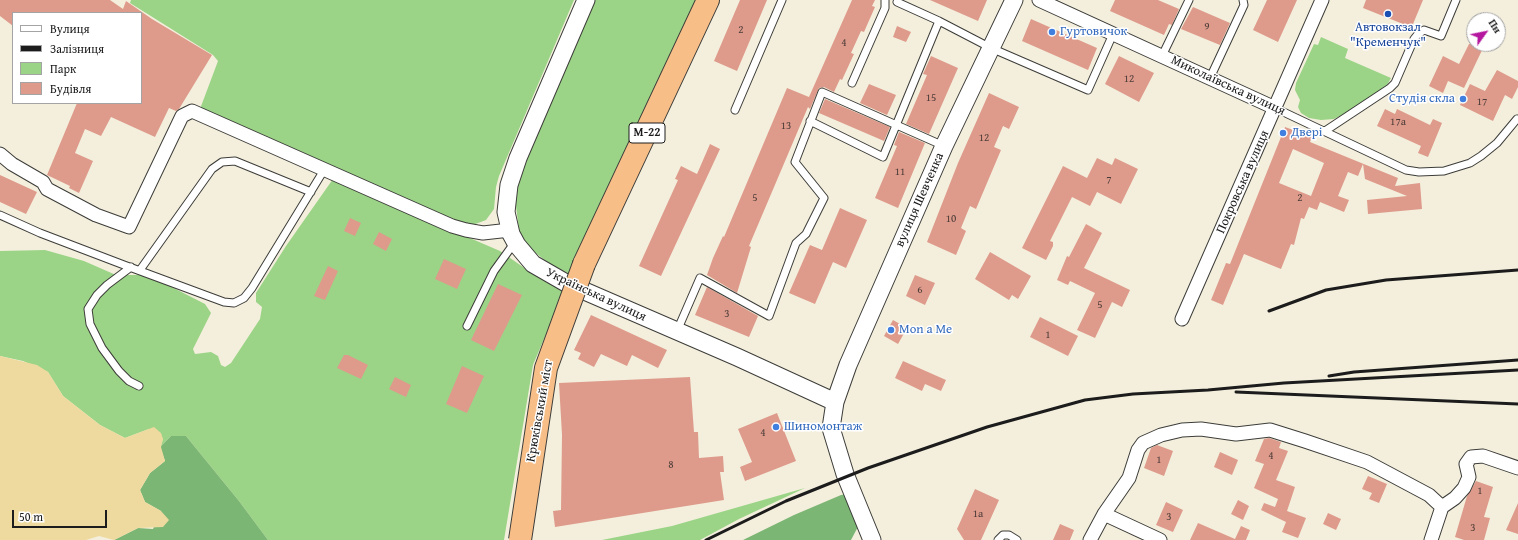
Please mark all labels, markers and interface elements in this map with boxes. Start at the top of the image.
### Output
marker: Автовокзал "Кременчук" [1383,9,1393,19]
legend [12,12,142,104]
north arrow [1466,12,1506,52]
text: Пн [1485,16,1506,36]
text: Вулиця [50,20,90,37]
house number: 9 [1204,20,1210,34]
place label: Автовокзал "Кременчук" [1350,20,1426,51]
house number: 2 [738,23,744,37]
place label: Гуртовичок [1060,24,1127,40]
marker: Гуртовичок [1047,27,1057,37]
house number: 4 [841,36,847,50]
text: Залізниця [50,40,104,57]
street label: Миколаївська вулиця [1168,53,1288,119]
text: Парк [50,60,76,77]
house number: 12 [1124,72,1134,86]
text: Будівля [50,80,91,97]
house number: 15 [926,91,936,105]
place label: Студія скла [1389,91,1455,107]
marker: Студія скла [1458,94,1468,104]
house number: 17 [1477,95,1487,109]
house number: 17а [1390,115,1406,129]
house number: 13 [781,119,791,133]
road number: М-22 [629,123,665,143]
place label: Двері [1291,125,1322,141]
street label: Покровська вулиця [1213,128,1273,236]
marker: Двері [1278,128,1288,138]
house number: 12 [979,131,989,145]
street label: вулиця Шевченка [892,150,948,250]
house number: 11 [895,165,905,179]
house number: 7 [1106,173,1112,187]
house number: 5 [752,191,758,205]
house number: 2 [1297,191,1303,205]
house number: 10 [946,212,956,226]
street label: Українська вулиця [543,265,649,325]
house number: 6 [917,283,923,297]
house number: 5 [1097,298,1103,312]
house number: 3 [724,307,730,321]
place label: Mon a Me [899,322,952,338]
marker: Mon a Me [886,325,896,335]
house number: 1 [1045,328,1051,342]
street label: Крюківський міст [523,359,557,463]
place label: Шиномонтаж [784,419,862,435]
marker: Шиномонтаж [771,422,781,432]
house number: 4 [760,426,766,440]
house number: 4 [1268,449,1274,463]
house number: 1 [1156,453,1162,467]
house number: 8 [668,458,674,472]
house number: 1 [1477,484,1483,498]
scale bar [14,502,109,528]
house number: 1а [973,507,983,521]
text: 50 m [19,508,43,525]
house number: 3 [1166,510,1172,524]
house number: 3 [1470,521,1476,535]

